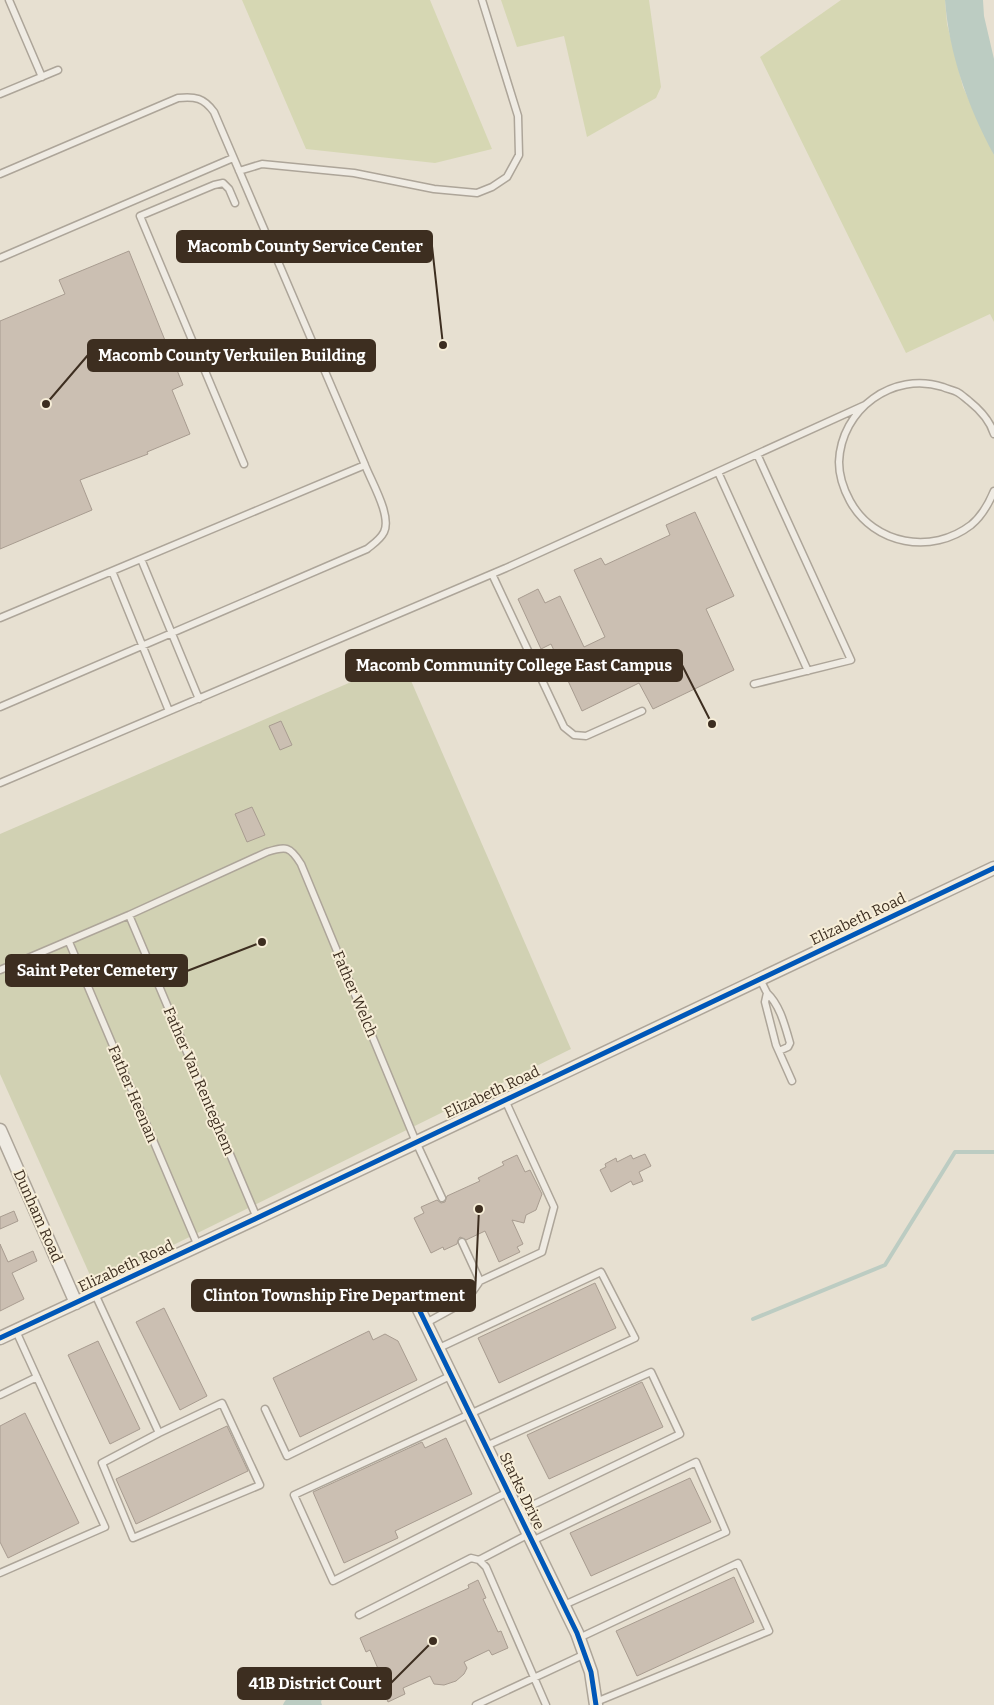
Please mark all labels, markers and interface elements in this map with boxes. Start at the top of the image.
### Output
callout: Macomb County Service Center [177,231,432,262]
text: Macomb County Service Center [187,237,423,256]
callout: Macomb County Verkuilen Building [88,340,375,371]
text: Macomb County Verkuilen Building [98,346,366,365]
callout: Macomb Community College East Campus [346,650,682,681]
text: Macomb Community College East Campus [356,656,672,675]
street label: Elizabeth Road [807,889,909,949]
street label: Father Welch [329,948,382,1041]
callout: Saint Peter Cemetery [6,955,187,986]
text: Saint Peter Cemetery [17,961,177,980]
street label: Father Van Renteghem [160,1004,239,1158]
street label: Father Heenan [104,1043,162,1146]
street label: Elizabeth Road [441,1062,543,1122]
street label: Dunham Road [10,1167,67,1265]
street label: Elizabeth Road [75,1236,177,1296]
callout: Clinton Township Fire Department [192,1280,475,1311]
text: Clinton Township Fire Department [203,1286,466,1305]
street label: Starks Drive [496,1449,548,1533]
callout: 41B District Court [238,1668,391,1699]
text: 41B District Court [248,1674,382,1693]

